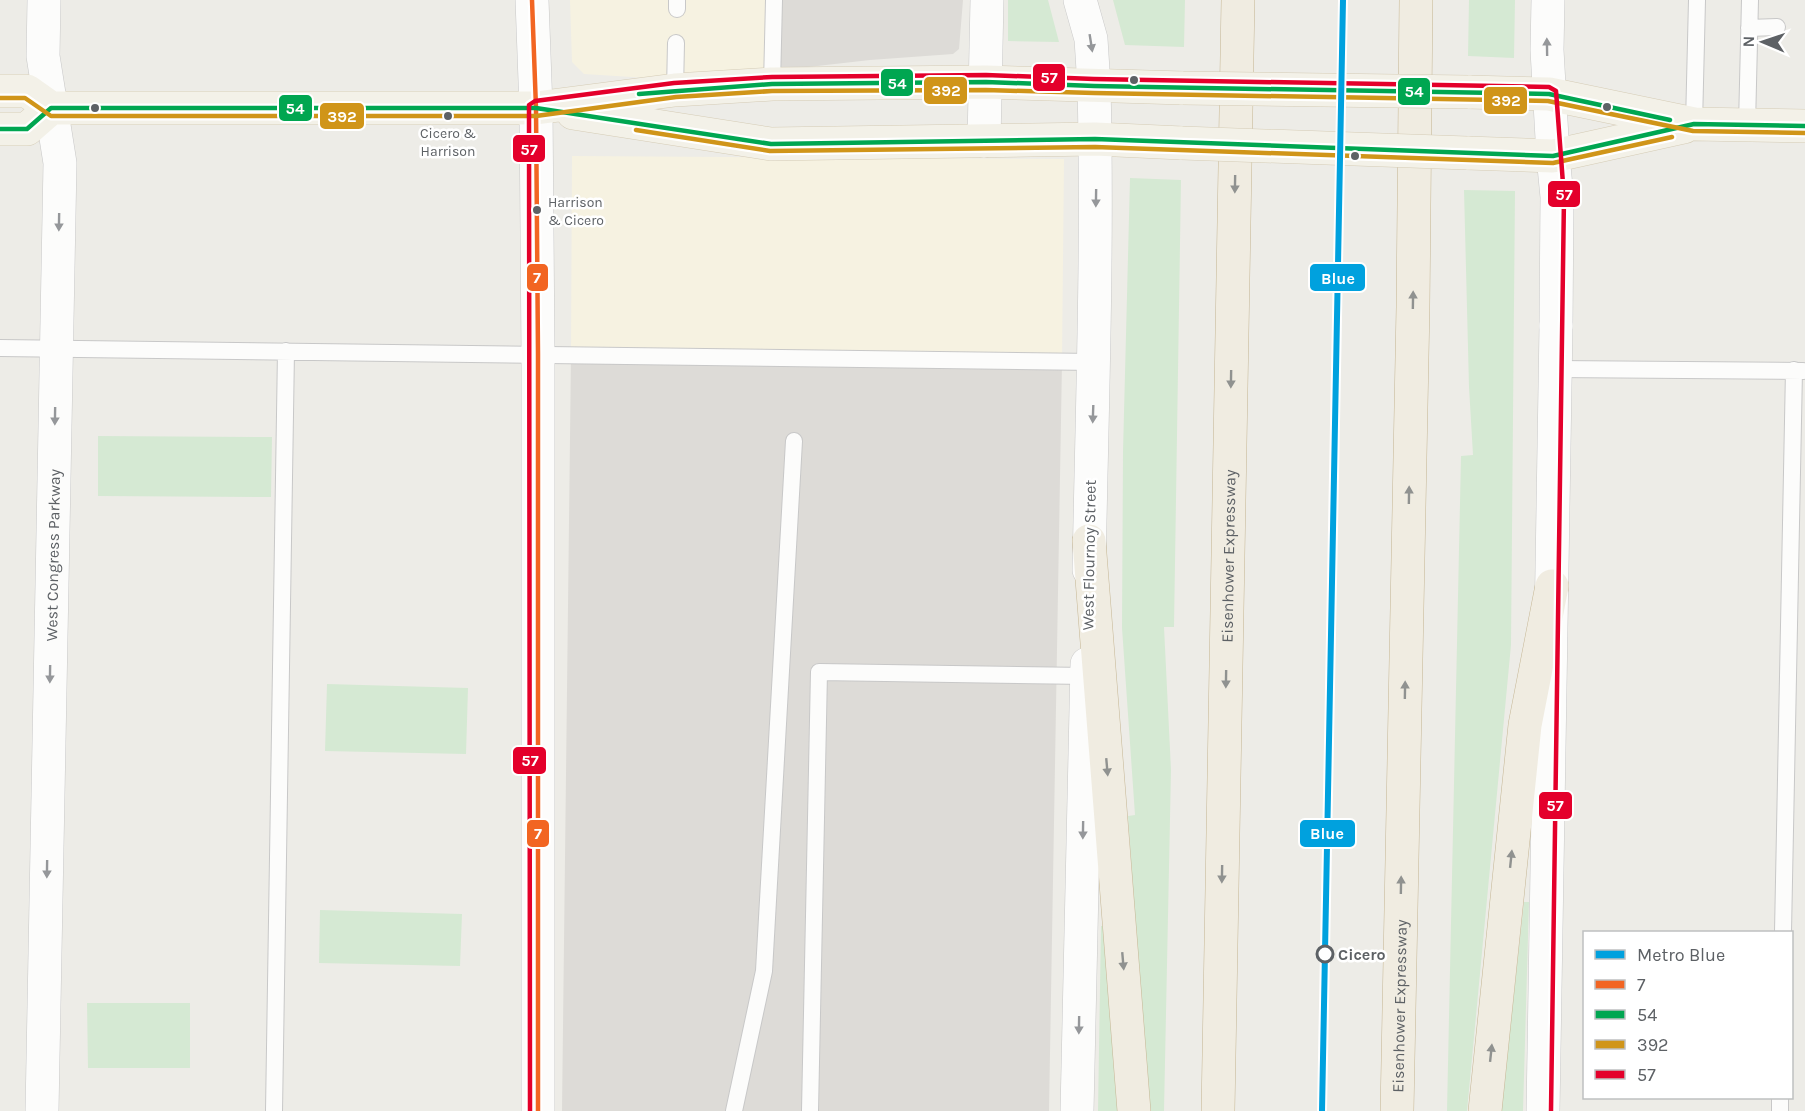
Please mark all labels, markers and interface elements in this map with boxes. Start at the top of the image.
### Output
north arrow [1733,12,1793,72]
one-way arrow [1086,33,1095,52]
text: N [1739,35,1758,48]
one-way arrow [1543,38,1552,57]
line badge: 57 [1032,63,1066,92]
line badge: 54 [880,68,914,97]
text: 57 [1040,68,1058,87]
text: 54 [888,74,907,93]
unlabelled marker [1128,74,1140,86]
line badge: 392 [923,76,968,105]
line badge: 54 [1397,77,1431,106]
text: 392 [931,81,961,100]
text: 54 [1405,82,1424,101]
line badge: 392 [1483,86,1528,115]
text: 392 [1491,91,1521,110]
line badge: 54 [278,94,313,122]
text: 54 [286,99,305,118]
unlabelled marker [1601,101,1613,113]
unlabelled marker [89,102,101,114]
line badge: 392 [319,102,365,130]
text: 392 [327,107,357,126]
marker: Cicero & Harrison [442,110,454,122]
place label: Cicero & Harrison [420,125,476,160]
line badge: 57 [512,134,546,163]
text: 57 [520,140,538,159]
unlabelled marker [1349,150,1361,162]
one-way arrow [1230,175,1239,194]
line badge: 57 [1547,180,1581,208]
text: 57 [1555,185,1573,204]
one-way arrow [1091,188,1100,207]
place label: Harrison & Cicero [548,194,604,229]
marker: Harrison & Cicero [531,204,543,216]
one-way arrow [54,212,63,231]
line badge: 7 [526,263,549,292]
line badge: Blue [1309,263,1366,292]
text: 7 [533,268,541,287]
text: Blue [1321,269,1355,288]
one-way arrow [1408,290,1418,309]
one-way arrow [1226,370,1236,389]
one-way arrow [1088,404,1097,423]
one-way arrow [50,407,60,426]
street label: West Congress Parkway [41,468,64,642]
street label: Eisenhower Expressway [1217,469,1239,643]
street label: West Flournoy Street [1078,479,1100,631]
one-way arrow [1404,485,1414,504]
one-way arrow [45,665,55,684]
one-way arrow [1221,670,1230,689]
one-way arrow [1400,680,1410,699]
line badge: 57 [512,746,547,775]
text: 57 [521,751,539,770]
one-way arrow [1103,757,1112,776]
line badge: 57 [1538,791,1573,820]
text: 57 [1546,796,1564,815]
line badge: 7 [526,819,550,848]
line badge: Blue [1299,819,1356,848]
one-way arrow [1078,821,1088,840]
text: 7 [534,824,542,843]
text: Blue [1310,824,1344,843]
one-way arrow [1506,849,1516,868]
one-way arrow [42,860,52,879]
one-way arrow [1217,865,1227,884]
one-way arrow [1397,875,1406,894]
street label: Eisenhower Expressway [1388,919,1410,1093]
legend [1583,931,1793,1099]
text: Metro Blue [1637,944,1725,966]
marker: Cicero [1316,945,1334,963]
place label: Cicero [1338,945,1386,964]
one-way arrow [1118,951,1128,970]
text: 7 [1637,974,1646,996]
text: 54 [1637,1004,1657,1026]
one-way arrow [1074,1016,1083,1035]
text: 392 [1637,1034,1669,1056]
one-way arrow [1486,1043,1496,1062]
text: 57 [1637,1064,1656,1086]

